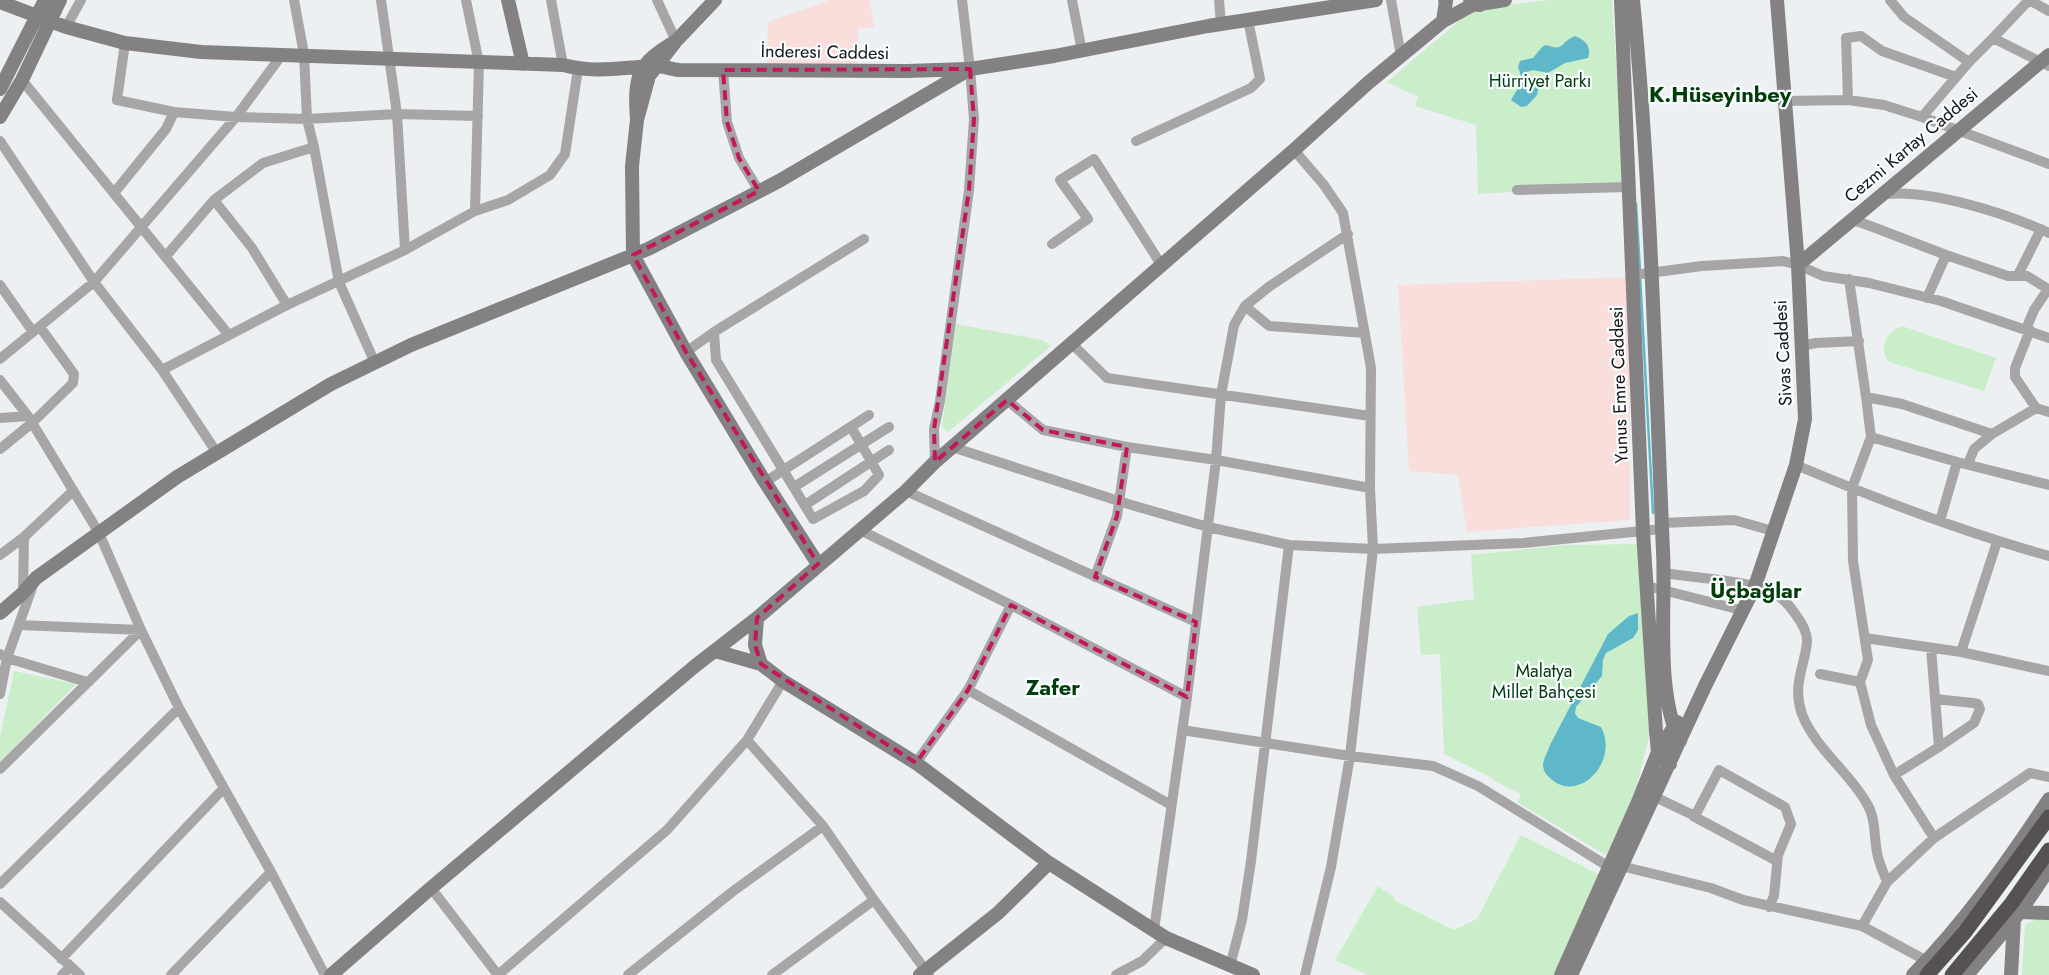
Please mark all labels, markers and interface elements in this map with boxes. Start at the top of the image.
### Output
street label: İnderesi Caddesi [760,38,890,66]
park label: Hürriyet Parkı [1489,68,1591,94]
district label: K.Hüseyinbey [1649,78,1792,110]
street label: Cezmi Kartay Caddesi [1838,81,1984,209]
street label: Sivas Caddesi [1767,299,1799,407]
street label: Yunus Emre Caddesi [1603,306,1635,464]
district label: Üçbağlar [1710,574,1802,606]
park label: Malatya Millet Bahçesi [1492,658,1596,705]
district label: Zafer [1026,671,1080,703]

